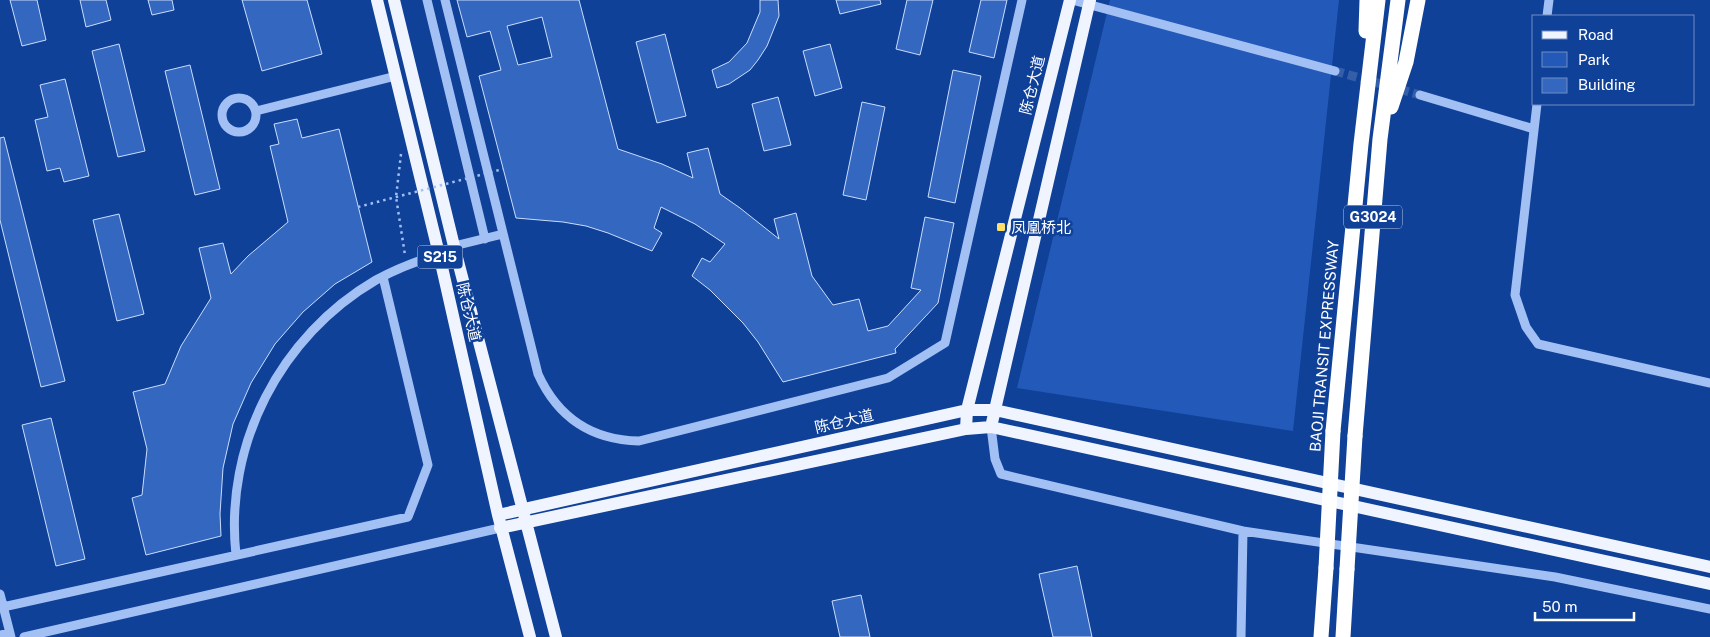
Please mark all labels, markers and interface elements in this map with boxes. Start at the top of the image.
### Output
legend [1532,15,1695,105]
text: Road [1578,26,1614,43]
text: Park [1578,51,1610,68]
street label: 陈仓大道 [1016,54,1048,116]
text: Building [1578,76,1636,93]
road number: G3024 [1344,206,1402,228]
place label: 凤凰桥北 [1011,219,1071,236]
marker: 凤凰桥北 [995,221,1007,233]
street label: BAOJI TRANSIT EXPRESSWAY [1306,239,1342,453]
road number: S215 [418,246,462,268]
street label: 陈仓大道 [454,281,484,343]
street label: 陈仓大道 [813,406,875,436]
scale bar [1535,590,1634,622]
text: 50 m [1542,598,1577,615]

